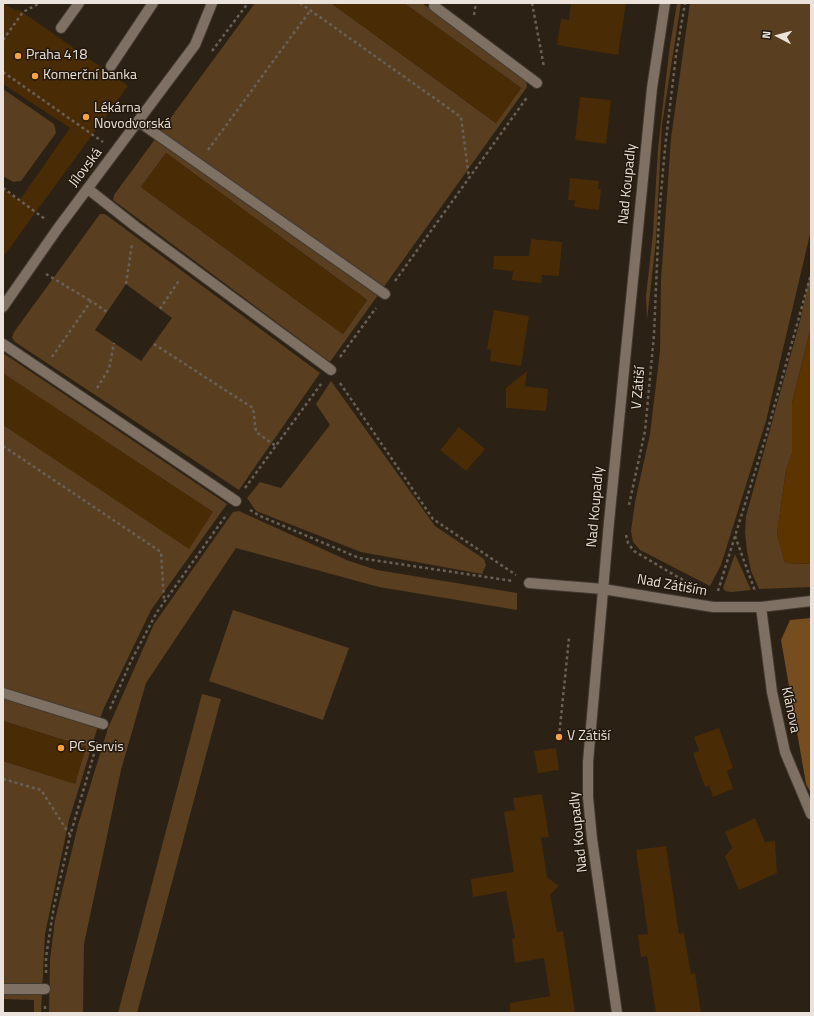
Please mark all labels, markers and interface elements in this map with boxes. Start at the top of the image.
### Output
north arrow [758,16,798,56]
text: N [758,30,774,39]
place label: Praha 418 [26,48,87,64]
marker: Praha 418 [13,51,23,61]
place label: Komerční banka [43,68,137,84]
marker: Komerční banka [30,71,40,81]
place label: Lékárna Novodvorská [94,101,171,134]
marker: Lékárna Novodvorská [81,112,91,122]
street label: Nad Koupadly [615,143,641,225]
street label: Jílovská [66,145,106,191]
street label: V Zátiší [629,366,649,410]
street label: Nad Koupadly [584,466,608,548]
street label: Nad Zátiším [636,572,708,600]
street label: Klánova [777,685,803,735]
place label: V Zátiší [567,729,610,745]
marker: V Zátiší [554,732,564,742]
place label: PC Servis [69,740,124,756]
marker: PC Servis [56,743,66,753]
street label: Nad Koupadly [566,791,592,873]

